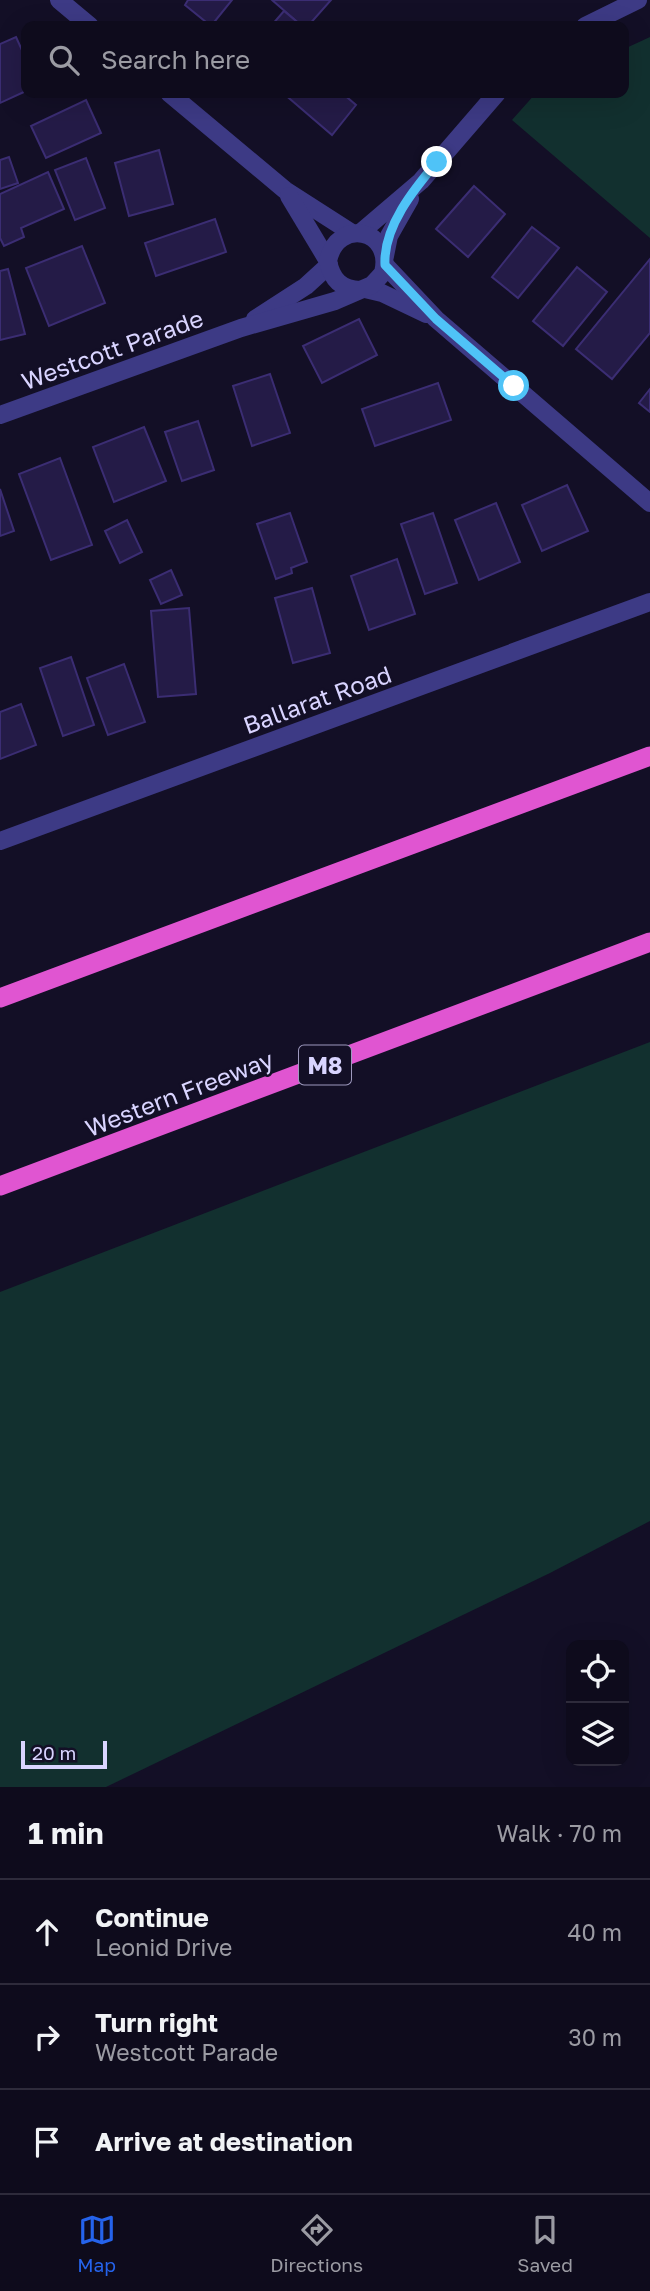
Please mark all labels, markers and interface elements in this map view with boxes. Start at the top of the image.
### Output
search box [21,21,629,98]
icon: search [45,41,83,79]
text: Search here [101,44,250,75]
route end [421,146,452,177]
street label: Westcott Parade [17,303,207,395]
route start [498,370,529,401]
street label: Ballarat Road [239,659,395,739]
street label: Western Freeway [81,1044,277,1142]
road number: M8 [299,1046,351,1084]
map controls [566,1640,629,1766]
button: locate [566,1640,629,1703]
button: layers [566,1703,629,1766]
scale bar [21,1738,107,1770]
text: 20 m [32,1741,76,1764]
text: 1 min [28,1815,104,1851]
text: Walk · 70 m [497,1819,622,1847]
text: Continue [95,1902,209,1933]
icon: ahead [28,1913,66,1951]
text: 40 m [568,1918,622,1946]
text: Leonid Drive [95,1933,232,1961]
text: Turn right [95,2007,218,2038]
icon: right [28,2018,66,2056]
text: 30 m [568,2023,622,2051]
text: Westcott Parade [95,2038,278,2066]
icon: arrive [28,2123,66,2161]
text: Arrive at destination [95,2126,353,2157]
tab: Map [77,2211,116,2276]
tab: Directions [270,2211,363,2276]
tab: Saved [517,2211,573,2276]

